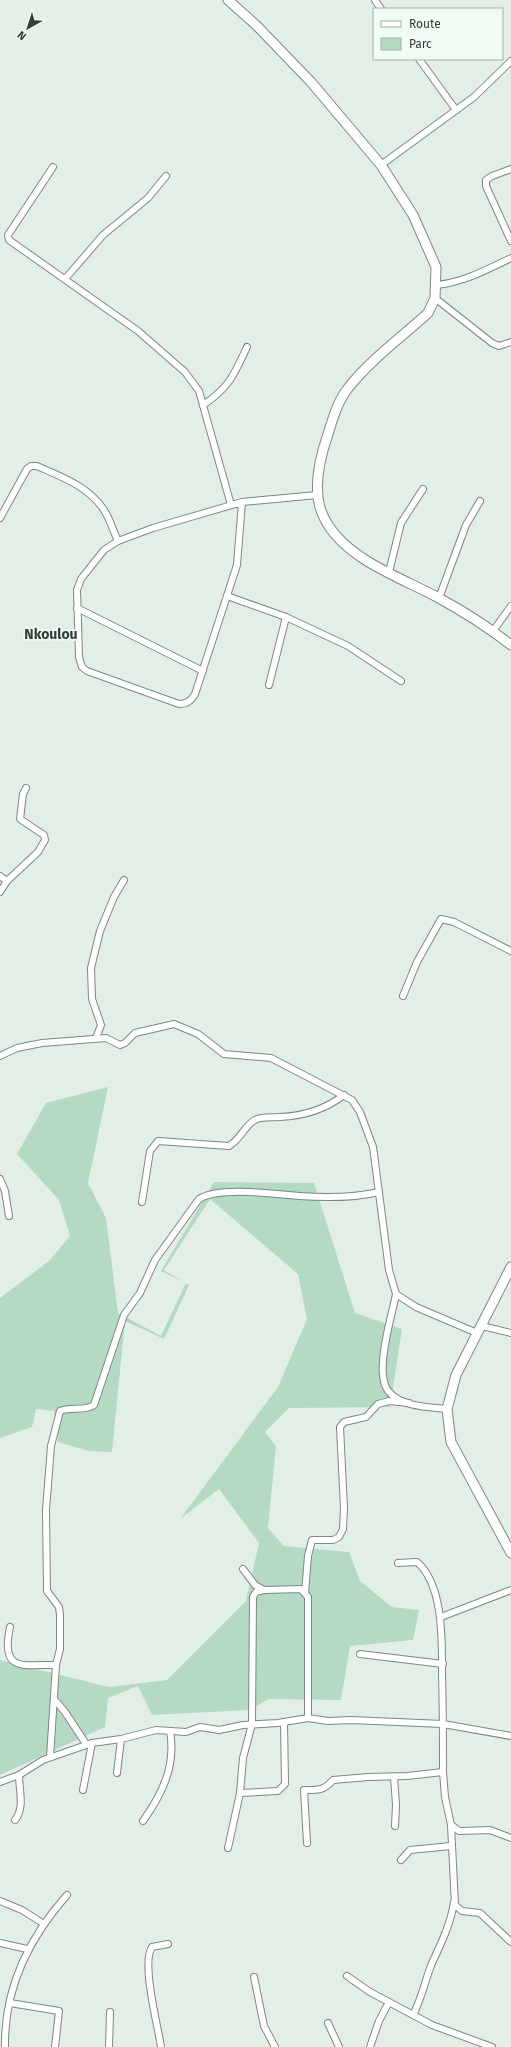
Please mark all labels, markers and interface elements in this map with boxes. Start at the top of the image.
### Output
north arrow [8,8,48,48]
legend [373,8,503,60]
text: Route [409,17,441,31]
text: N [15,28,29,43]
text: Parc [409,37,432,51]
district label: Nkoulou [24,626,78,643]

